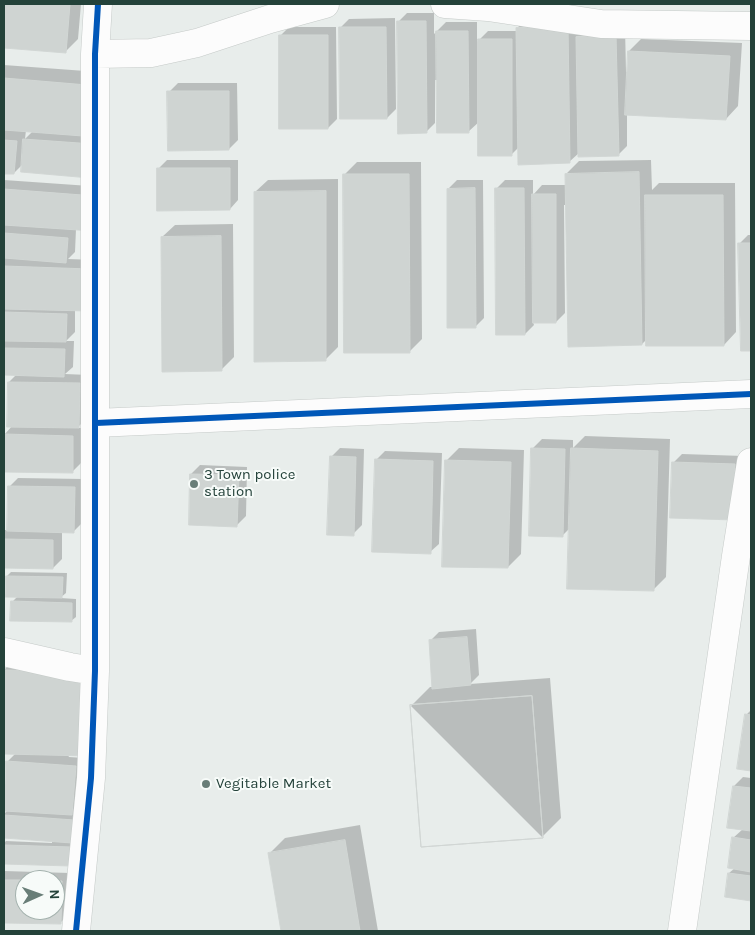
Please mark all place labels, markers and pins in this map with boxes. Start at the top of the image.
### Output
place label: 3 Town police station [204,466,295,501]
marker: 3 Town police station [188,478,200,490]
place label: Vegitable Market [216,775,331,793]
marker: Vegitable Market [200,778,212,790]

